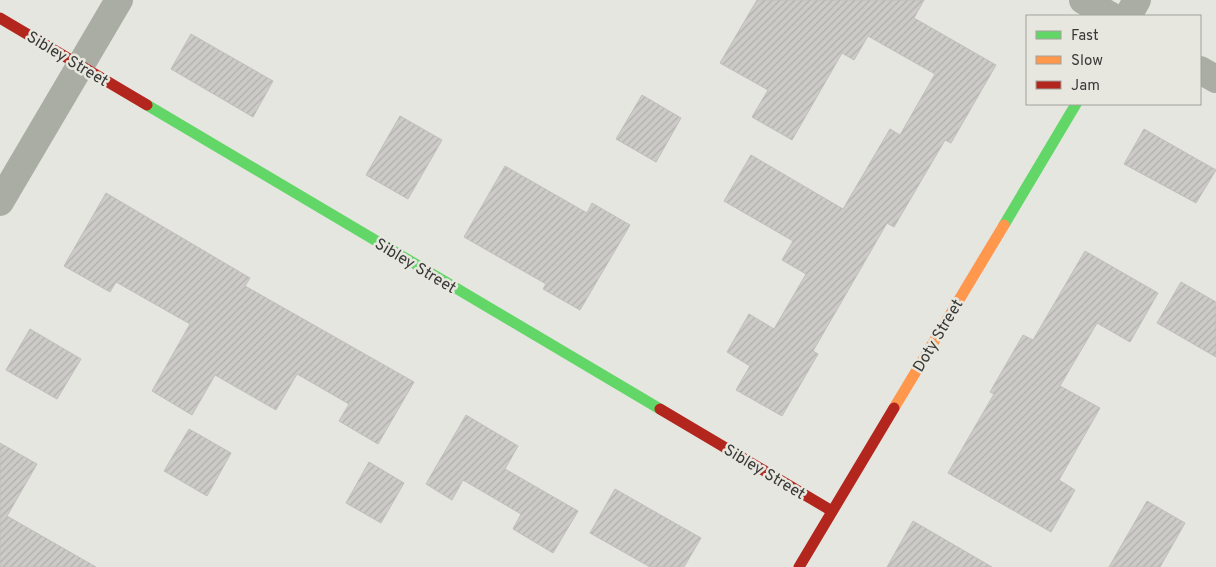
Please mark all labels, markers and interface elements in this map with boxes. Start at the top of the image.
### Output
legend [1026,15,1201,105]
text: Fast [1071,27,1099,46]
street label: Sibley Street [23,28,111,92]
text: Slow [1071,52,1103,71]
text: Jam [1071,77,1100,96]
street label: Sibley Street [371,235,459,299]
street label: Doty Street [909,296,968,376]
street label: Sibley Street [720,441,808,505]

